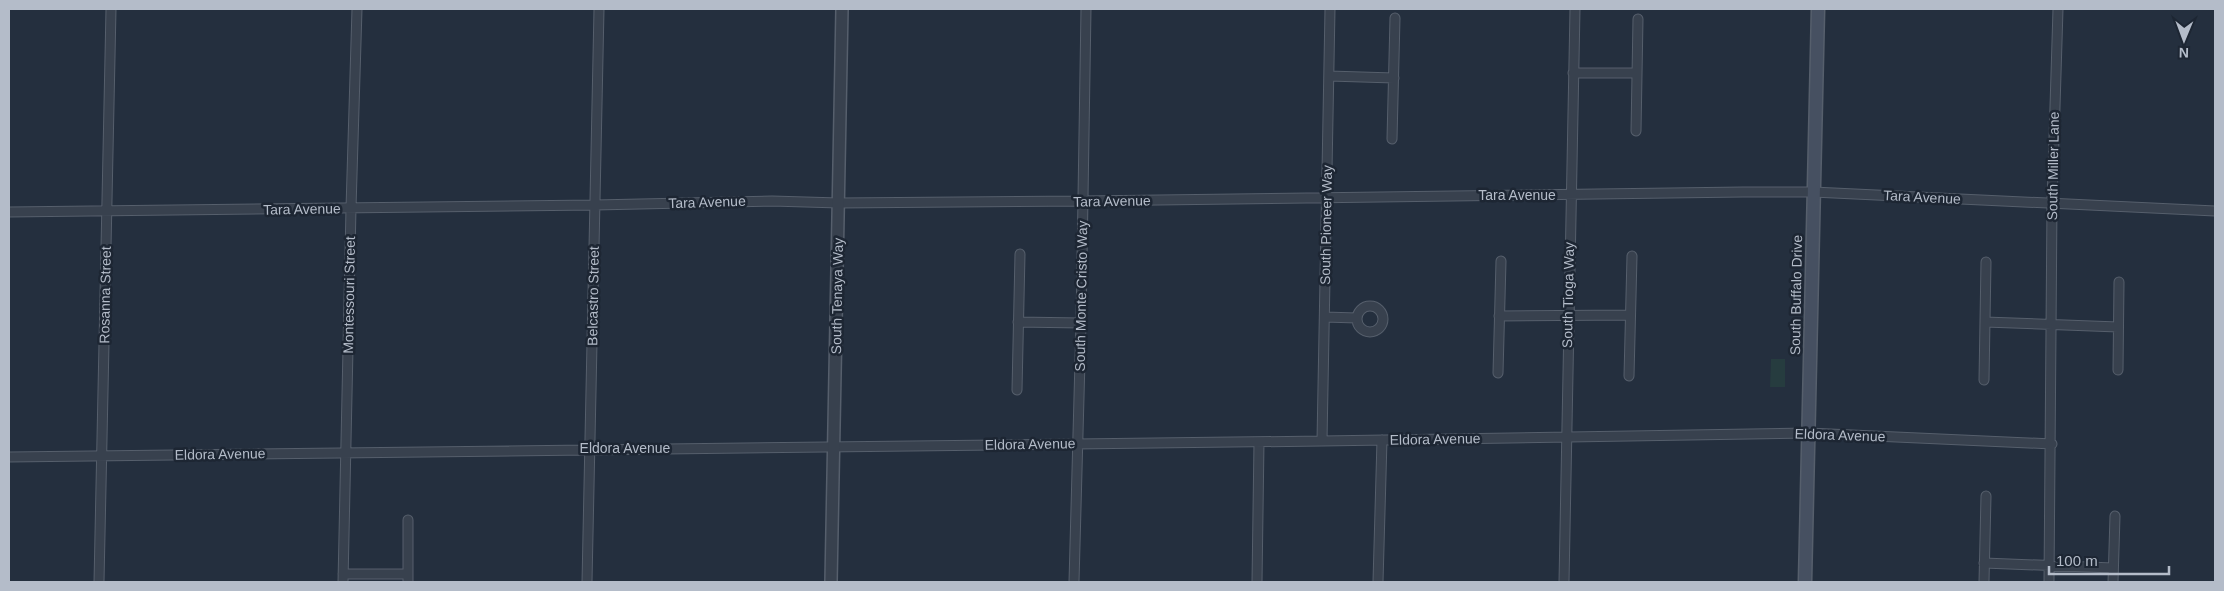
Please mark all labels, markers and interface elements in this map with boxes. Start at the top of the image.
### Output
north arrow [2159,15,2209,65]
text: N [2179,45,2189,61]
street label: South Miller Lane [2044,111,2062,221]
street label: South Pioneer Way [1317,165,1335,285]
street label: Tara Avenue [1478,187,1556,203]
street label: Tara Avenue [1883,187,1961,207]
street label: Tara Avenue [1073,192,1151,210]
street label: Tara Avenue [668,193,746,211]
street label: Tara Avenue [263,200,341,218]
street label: South Monte Cristo Way [1072,220,1090,372]
street label: South Buffalo Drive [1787,234,1805,355]
street label: Montessouri Street [340,236,358,354]
street label: South Tenaya Way [828,237,846,355]
street label: South Tioga Way [1559,242,1577,348]
street label: Rosanna Street [96,246,114,344]
street label: Belcastro Street [584,246,602,346]
street label: Eldora Avenue [1794,425,1886,445]
street label: Eldora Avenue [1389,430,1481,448]
street label: Eldora Avenue [984,435,1076,453]
street label: Eldora Avenue [580,440,671,456]
street label: Eldora Avenue [174,445,266,463]
scale bar [2049,544,2169,576]
text: 100 m [2056,552,2098,569]

